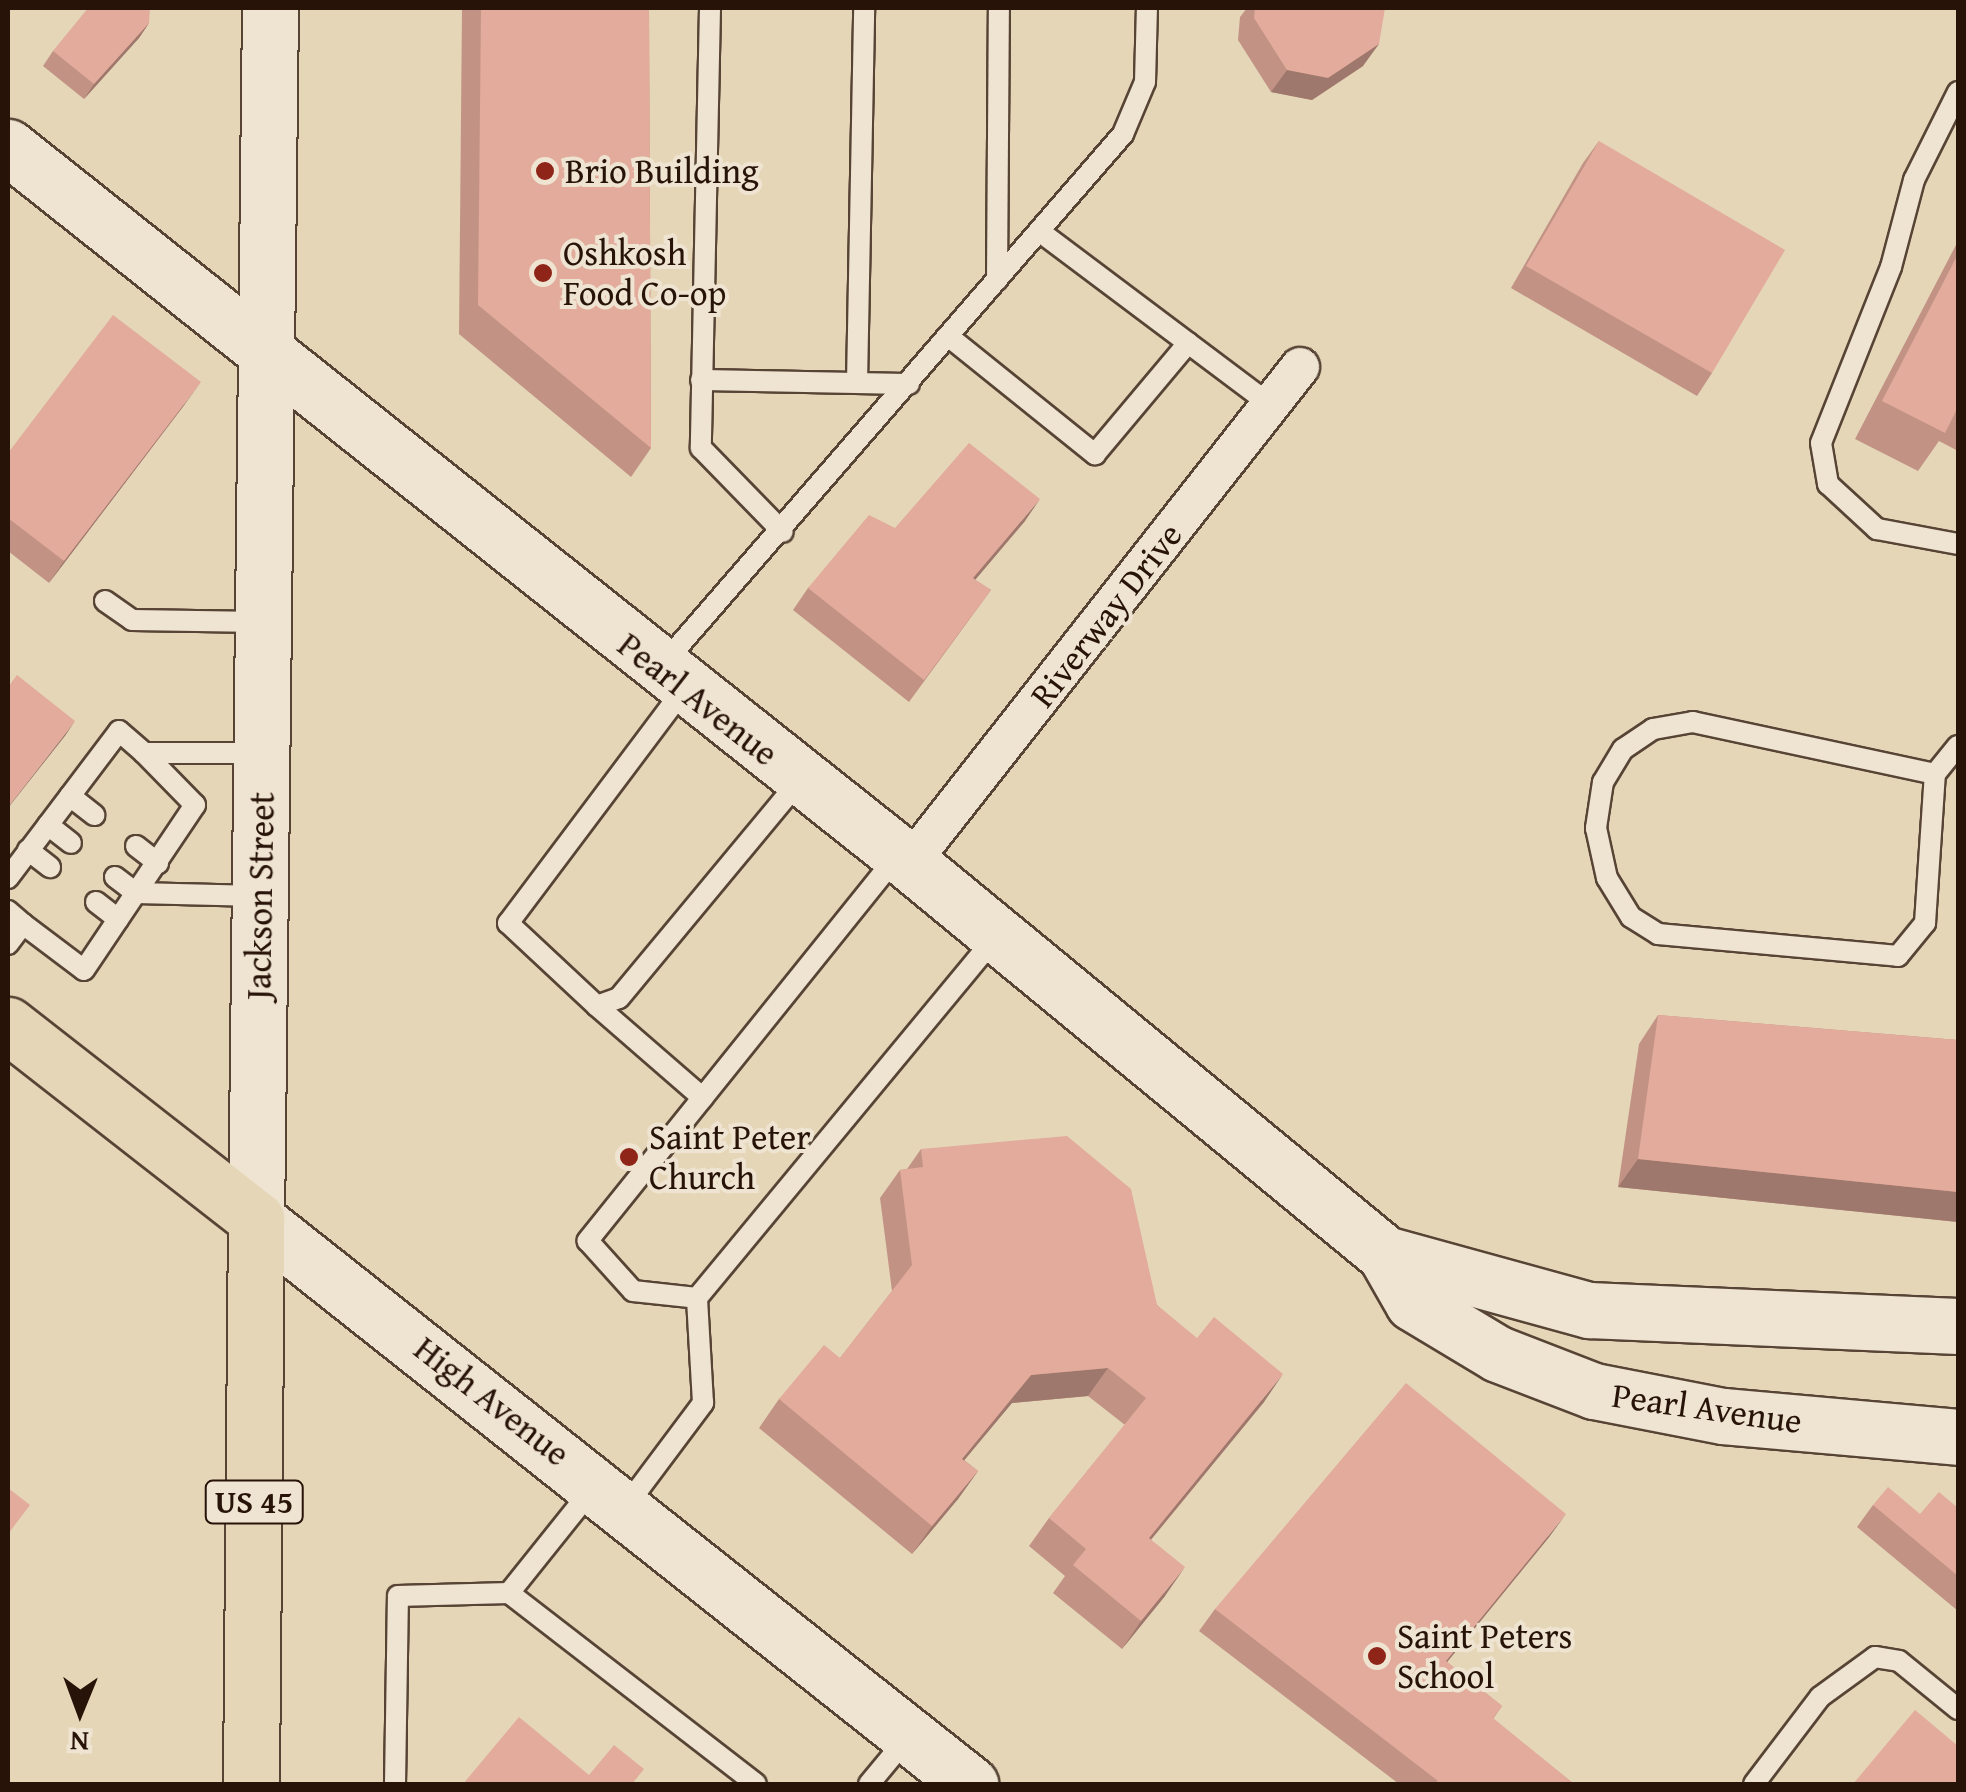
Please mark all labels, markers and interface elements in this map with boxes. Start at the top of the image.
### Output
place label: Brio Building [565,150,759,192]
marker: Brio Building [534,160,556,182]
place label: Oshkosh Food Co-op [563,232,726,314]
marker: Oshkosh Food Co-op [532,262,554,284]
street label: Riverway Drive [1021,515,1191,715]
street label: Pearl Avenue [610,624,786,774]
street label: Jackson Street [237,792,283,1000]
place label: Saint Peter Church [649,1116,811,1198]
marker: Saint Peter Church [618,1146,640,1168]
street label: High Avenue [406,1327,578,1475]
street label: Pearl Avenue [1609,1374,1805,1442]
road number: US 45 [204,1475,304,1529]
place label: Saint Peters School [1397,1615,1573,1697]
marker: Saint Peters School [1366,1645,1388,1667]
north arrow [30,1662,130,1762]
text: N [70,1722,89,1763]

